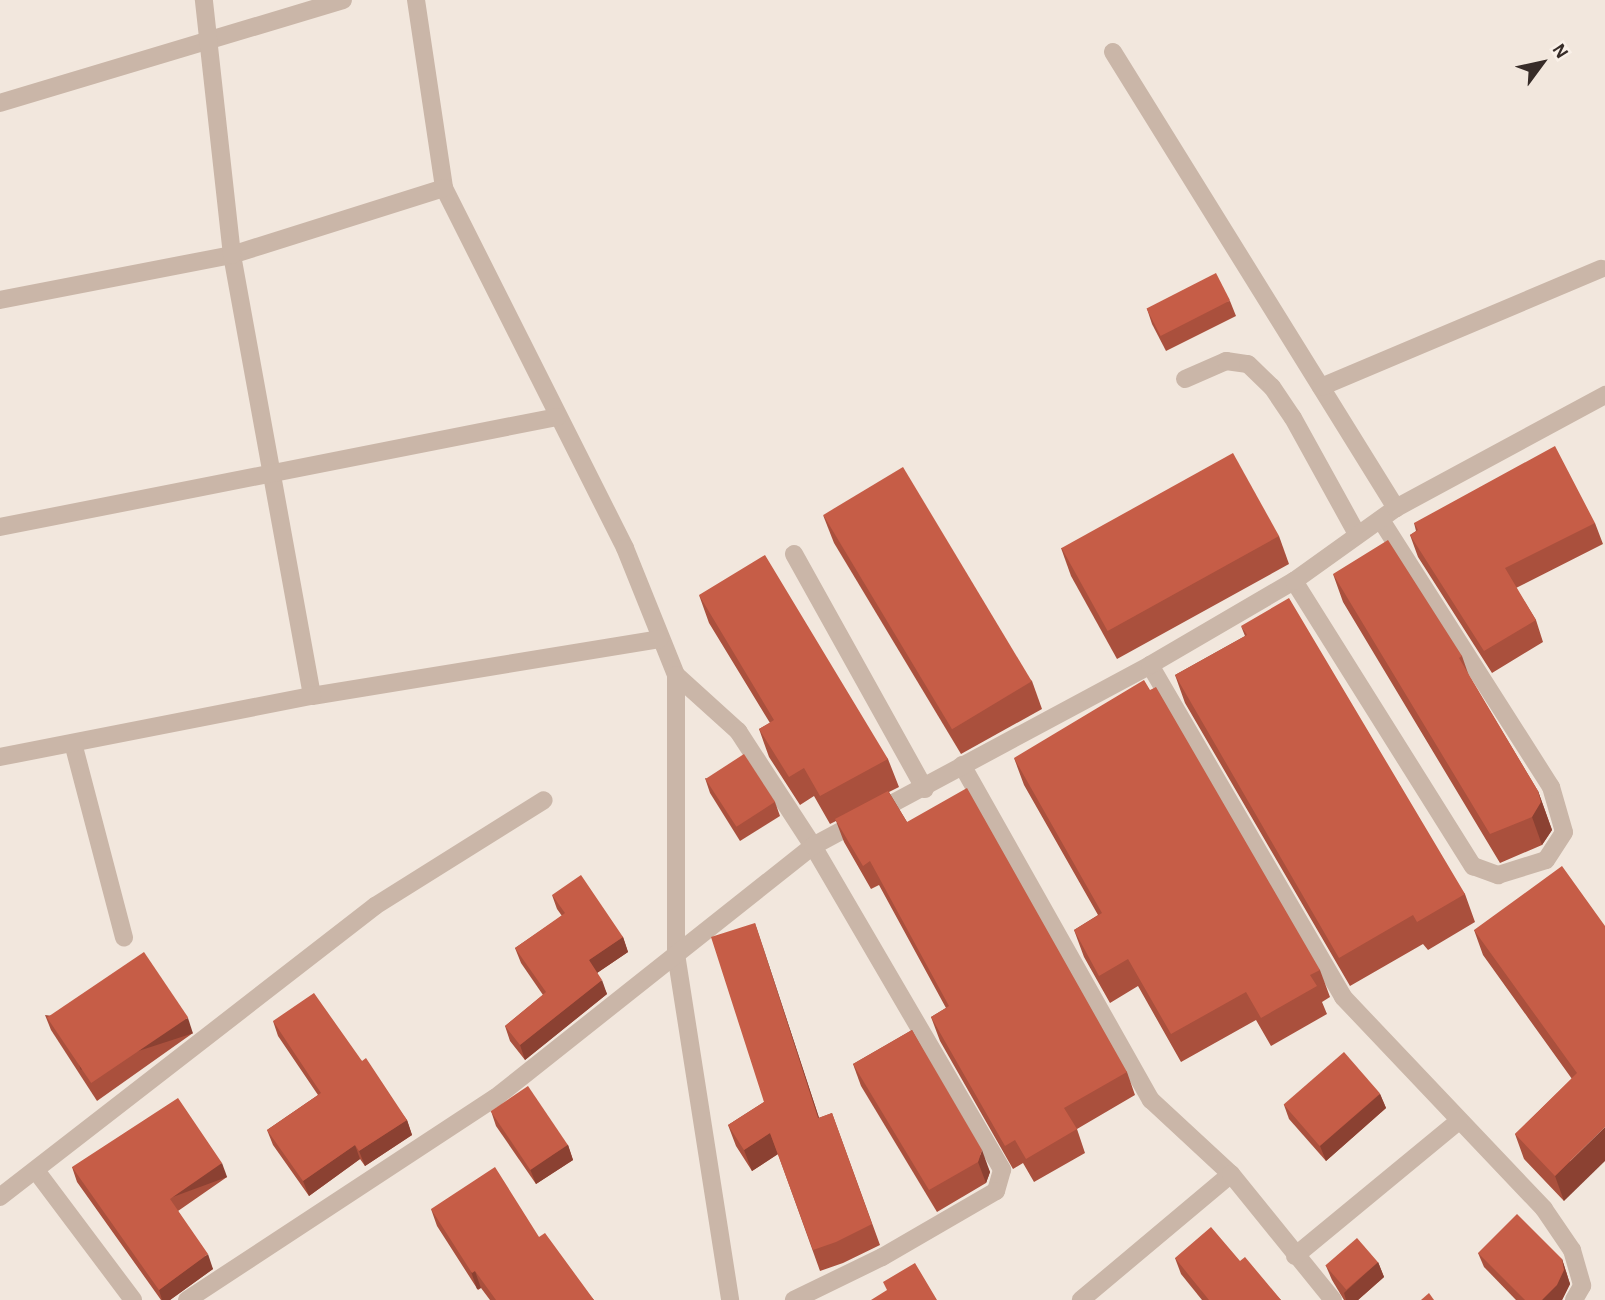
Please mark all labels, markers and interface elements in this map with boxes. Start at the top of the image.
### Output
north arrow [1507,28,1577,98]
text: N [1548,41,1572,62]

